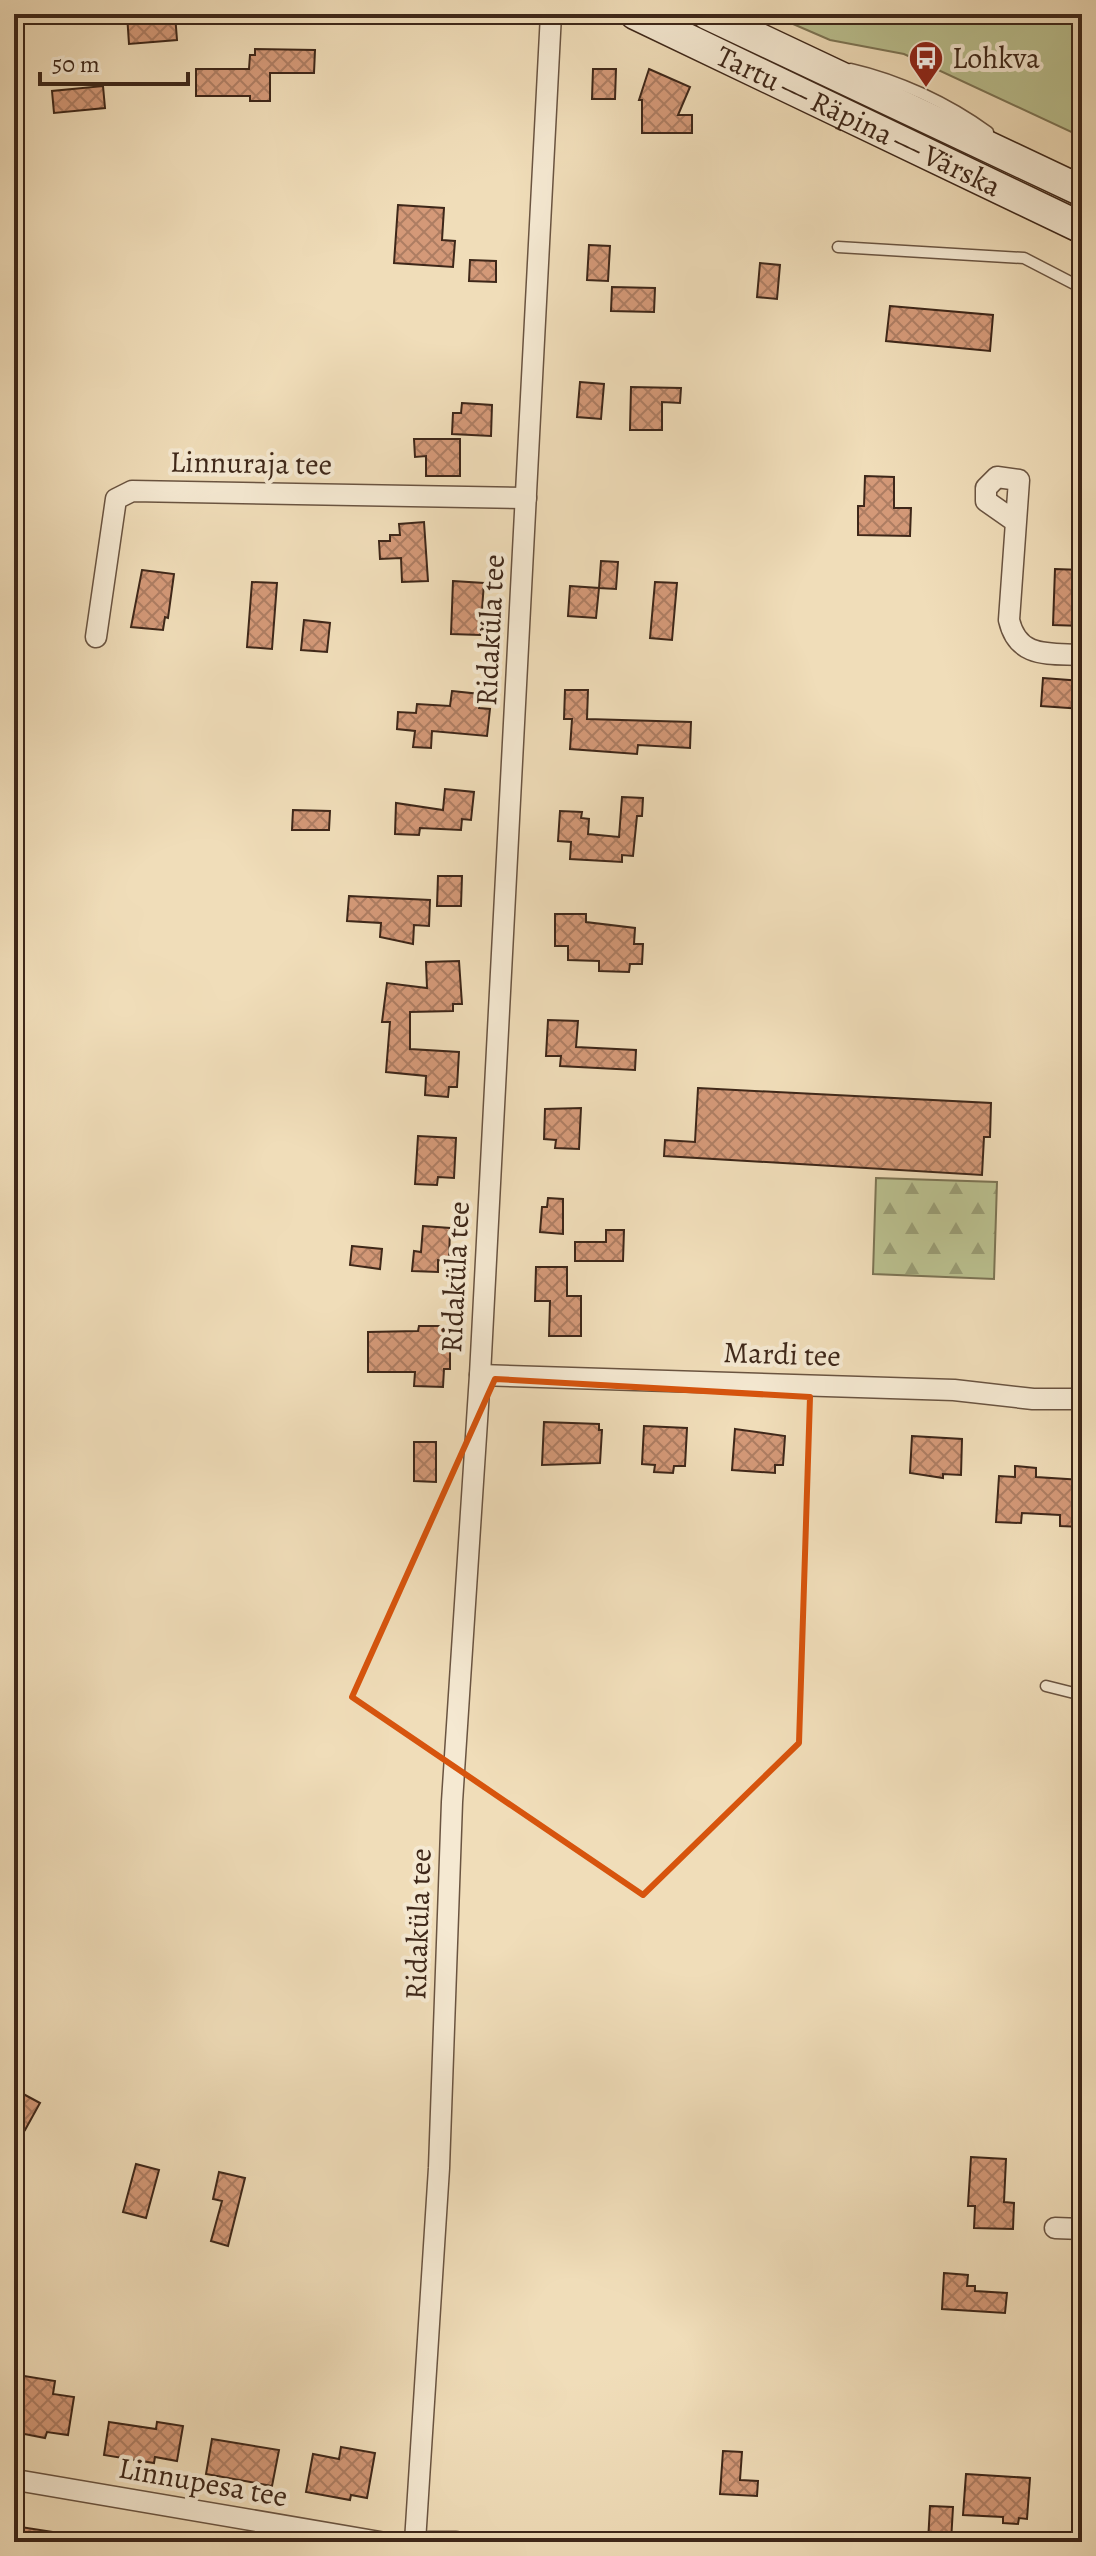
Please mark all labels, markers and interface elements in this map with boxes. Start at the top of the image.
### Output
scale bar [40,36,188,86]
street label: Tartu — Räpina — Värska [710,36,1008,206]
place label: Lohkva [952,38,1040,78]
bus stop icon: Lohkva [907,39,945,89]
text: 50 m [52,48,100,80]
street label: Linnuraja tee [170,442,332,484]
street label: Ridaküla tee [466,553,514,707]
street label: Ridaküla tee [431,1200,479,1354]
street label: Mardi tee [723,1332,841,1376]
street label: Ridaküla tee [395,1847,441,2001]
street label: Linnupesa tee [115,2447,291,2517]

